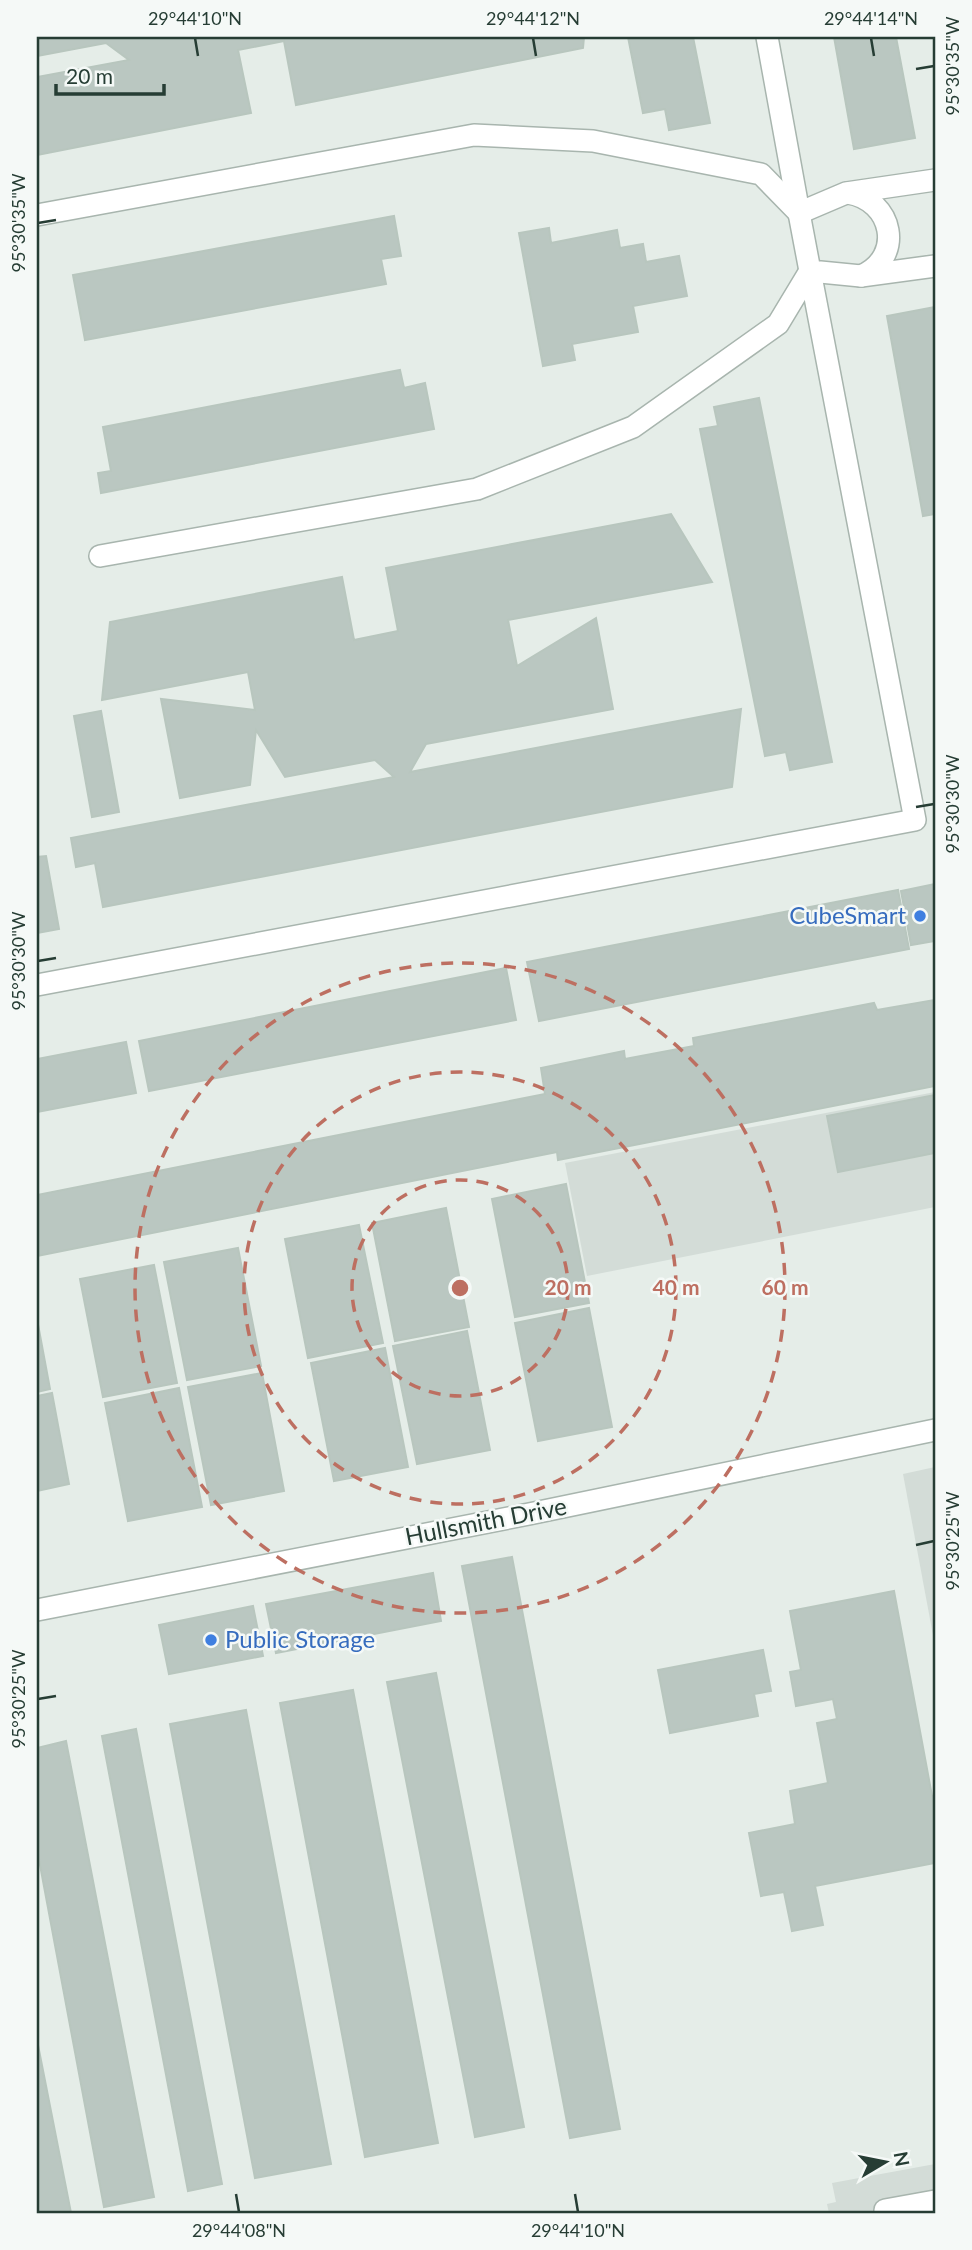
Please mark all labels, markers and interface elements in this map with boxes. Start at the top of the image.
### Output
text: 29°44'10"N [148,7,242,29]
text: 29°44'12"N [486,7,580,29]
text: 29°44'14"N [824,7,918,29]
text: 95°30'35"W [941,16,963,116]
scale bar [56,52,164,96]
text: 20 m [66,63,113,88]
text: 95°30'35"W [7,173,29,273]
text: 95°30'30"W [941,754,963,854]
place label: CubeSmart [789,900,906,929]
marker: CubeSmart [912,908,928,924]
text: 95°30'30"W [7,911,29,1011]
text: 20 m [544,1274,592,1299]
text: 40 m [652,1274,700,1299]
text: 60 m [761,1274,809,1299]
centre of rings [448,1276,472,1300]
street label: Hullsmith Drive [402,1491,569,1550]
text: 95°30'25"W [941,1491,963,1591]
place label: Public Storage [225,1624,375,1653]
marker: Public Storage [203,1632,219,1648]
text: 95°30'25"W [7,1649,29,1749]
north arrow [850,2128,920,2198]
text: N [890,2150,915,2168]
text: 29°44'08"N [192,2219,286,2241]
text: 29°44'10"N [531,2219,625,2241]

